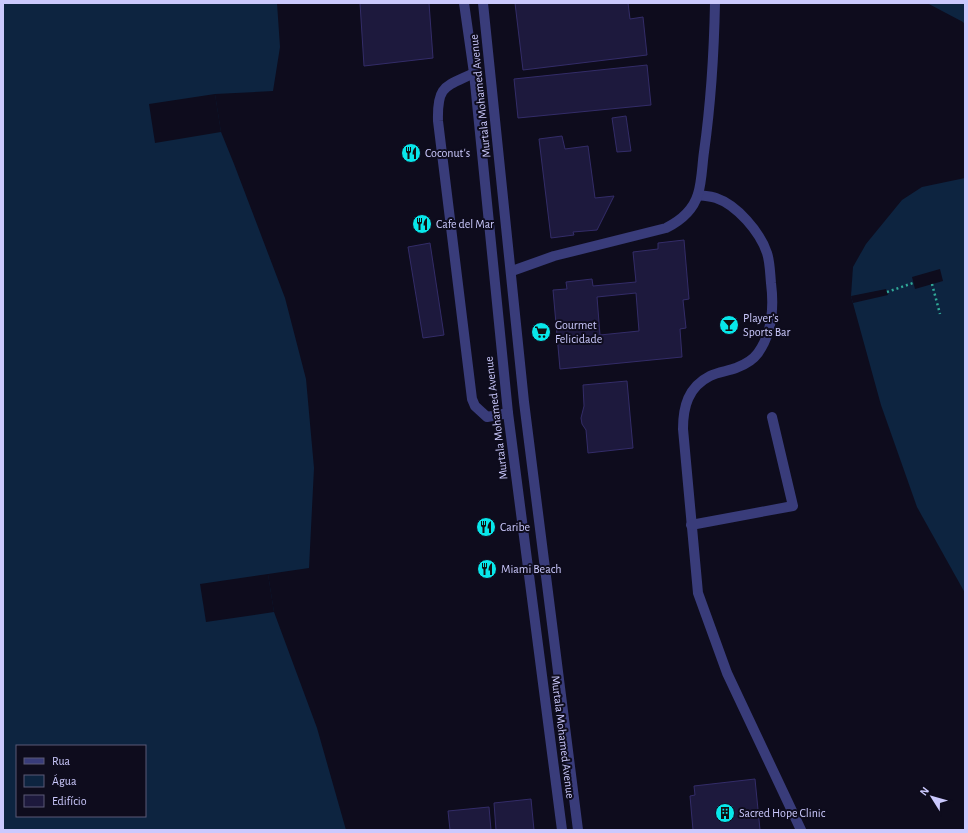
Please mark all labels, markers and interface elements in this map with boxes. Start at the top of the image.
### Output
street label: Murtala Mohamed Avenue [468,34,492,158]
restaurant icon: Coconut's [400,142,422,164]
place label: Coconut's [425,147,470,159]
restaurant icon: Cafe del Mar [411,213,433,235]
place label: Cafe del Mar [436,218,494,230]
place label: Player’s Sports Bar [743,312,791,338]
bar icon: Player’s Sports Bar [718,314,740,336]
place label: Gourmet Felicidade [555,319,602,345]
supermarket icon: Gourmet Felicidade [530,321,552,343]
street label: Murtala Mohamed Avenue [482,356,510,480]
restaurant icon: Caribe [475,516,497,538]
place label: Caribe [500,521,530,533]
restaurant icon: Miami Beach [476,558,498,580]
place label: Miami Beach [501,563,562,575]
street label: Murtala Mohamed Avenue [549,675,577,799]
legend [16,745,146,817]
text: Rua [52,755,71,767]
text: Água [52,774,77,787]
north arrow [912,777,952,817]
text: N [918,785,931,798]
text: Edifício [52,795,87,807]
building icon: Sacred Hope Clinic [714,802,736,824]
place label: Sacred Hope Clinic [739,807,826,819]

